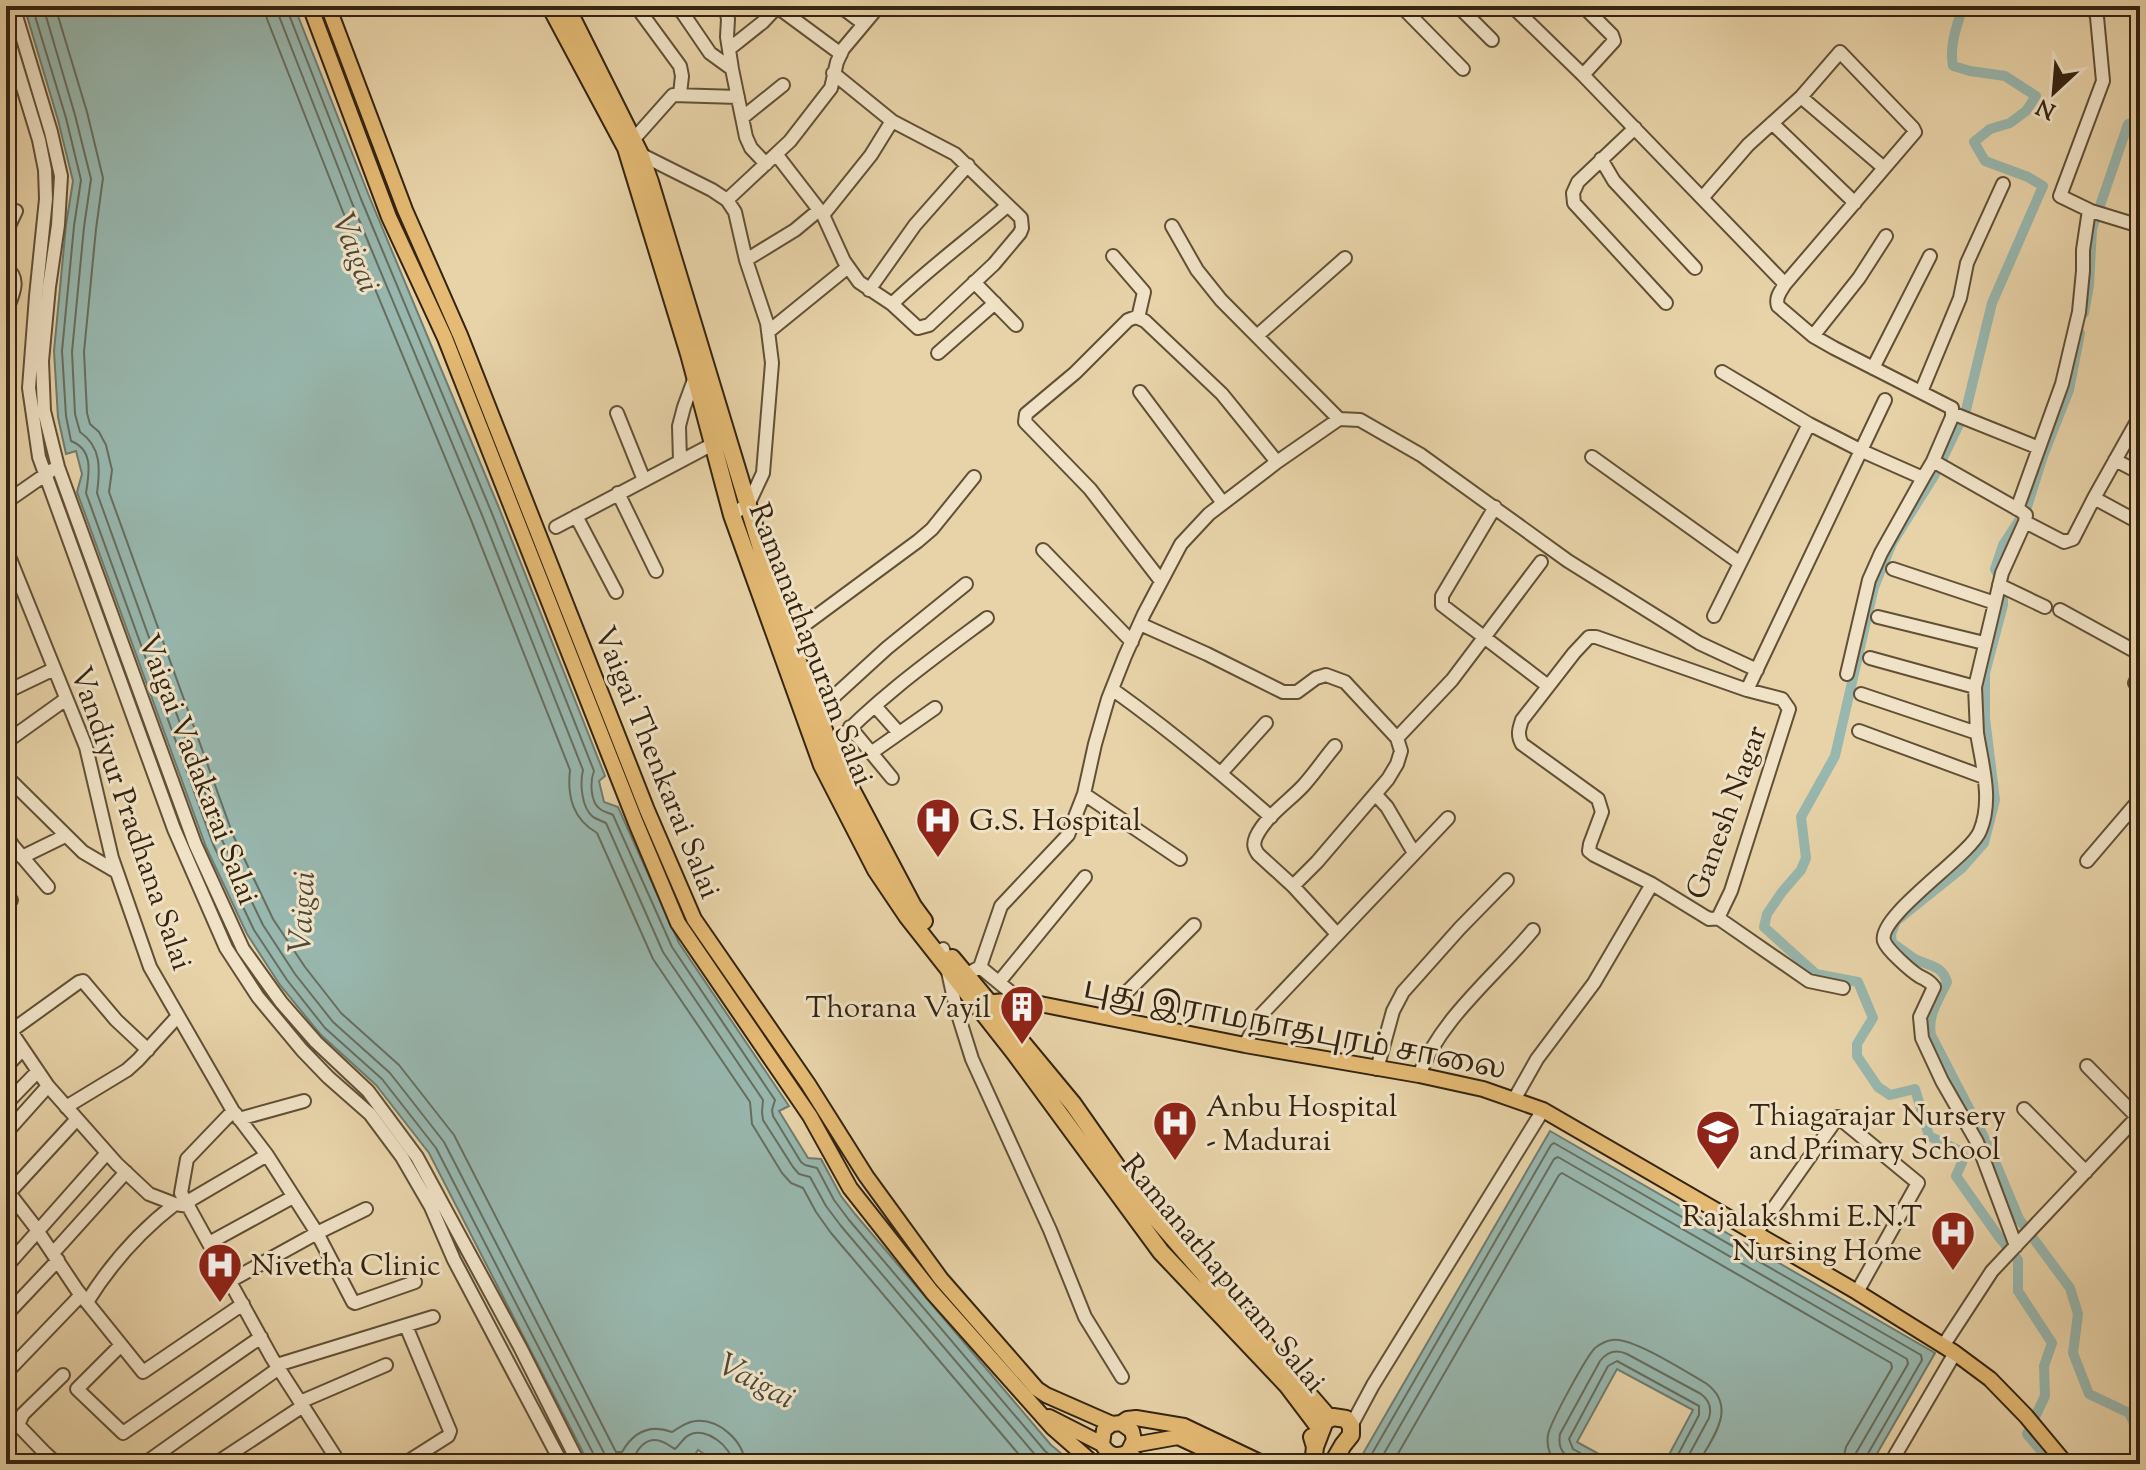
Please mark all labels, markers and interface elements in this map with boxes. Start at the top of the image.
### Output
north arrow [2014,52,2094,132]
text: N [2031,89,2061,126]
water label: Vaigai [318,207,390,299]
street label: Ramanathapuram Salai [736,497,883,792]
street label: Vaigai Thenkarai Salai [581,620,730,906]
street label: Vaigai Vadakarai Salai [125,628,268,911]
street label: Vandiyur Pradhana Salai [57,661,202,977]
street label: Ganesh Nagar [1677,720,1780,906]
hospital icon: G.S. Hospital [914,796,962,859]
place label: G.S. Hospital [969,801,1141,844]
water label: Vaigai [279,870,329,954]
street label: புது இராமநாதபுரம் சாலை [1080,968,1509,1093]
building icon: Thorana Vayil [998,983,1046,1046]
place label: Thorana Vayil [805,988,991,1031]
place label: Anbu Hospital - Madurai [1206,1087,1397,1164]
place label: Thiagarajar Nursery and Primary School [1749,1096,2006,1173]
hospital icon: Anbu Hospital - Madurai [1151,1099,1199,1162]
school or university icon: Thiagarajar Nursery and Primary School [1694,1108,1742,1171]
street label: Ramanathapuram Salai [1109,1146,1335,1403]
place label: Rajalakshmi E.N.T Nursing Home [1682,1197,1922,1274]
hospital icon: Rajalakshmi E.N.T Nursing Home [1929,1209,1977,1272]
hospital icon: Nivetha Clinic [196,1241,244,1304]
place label: Nivetha Clinic [251,1246,441,1289]
water label: Vaigai [709,1343,802,1422]

